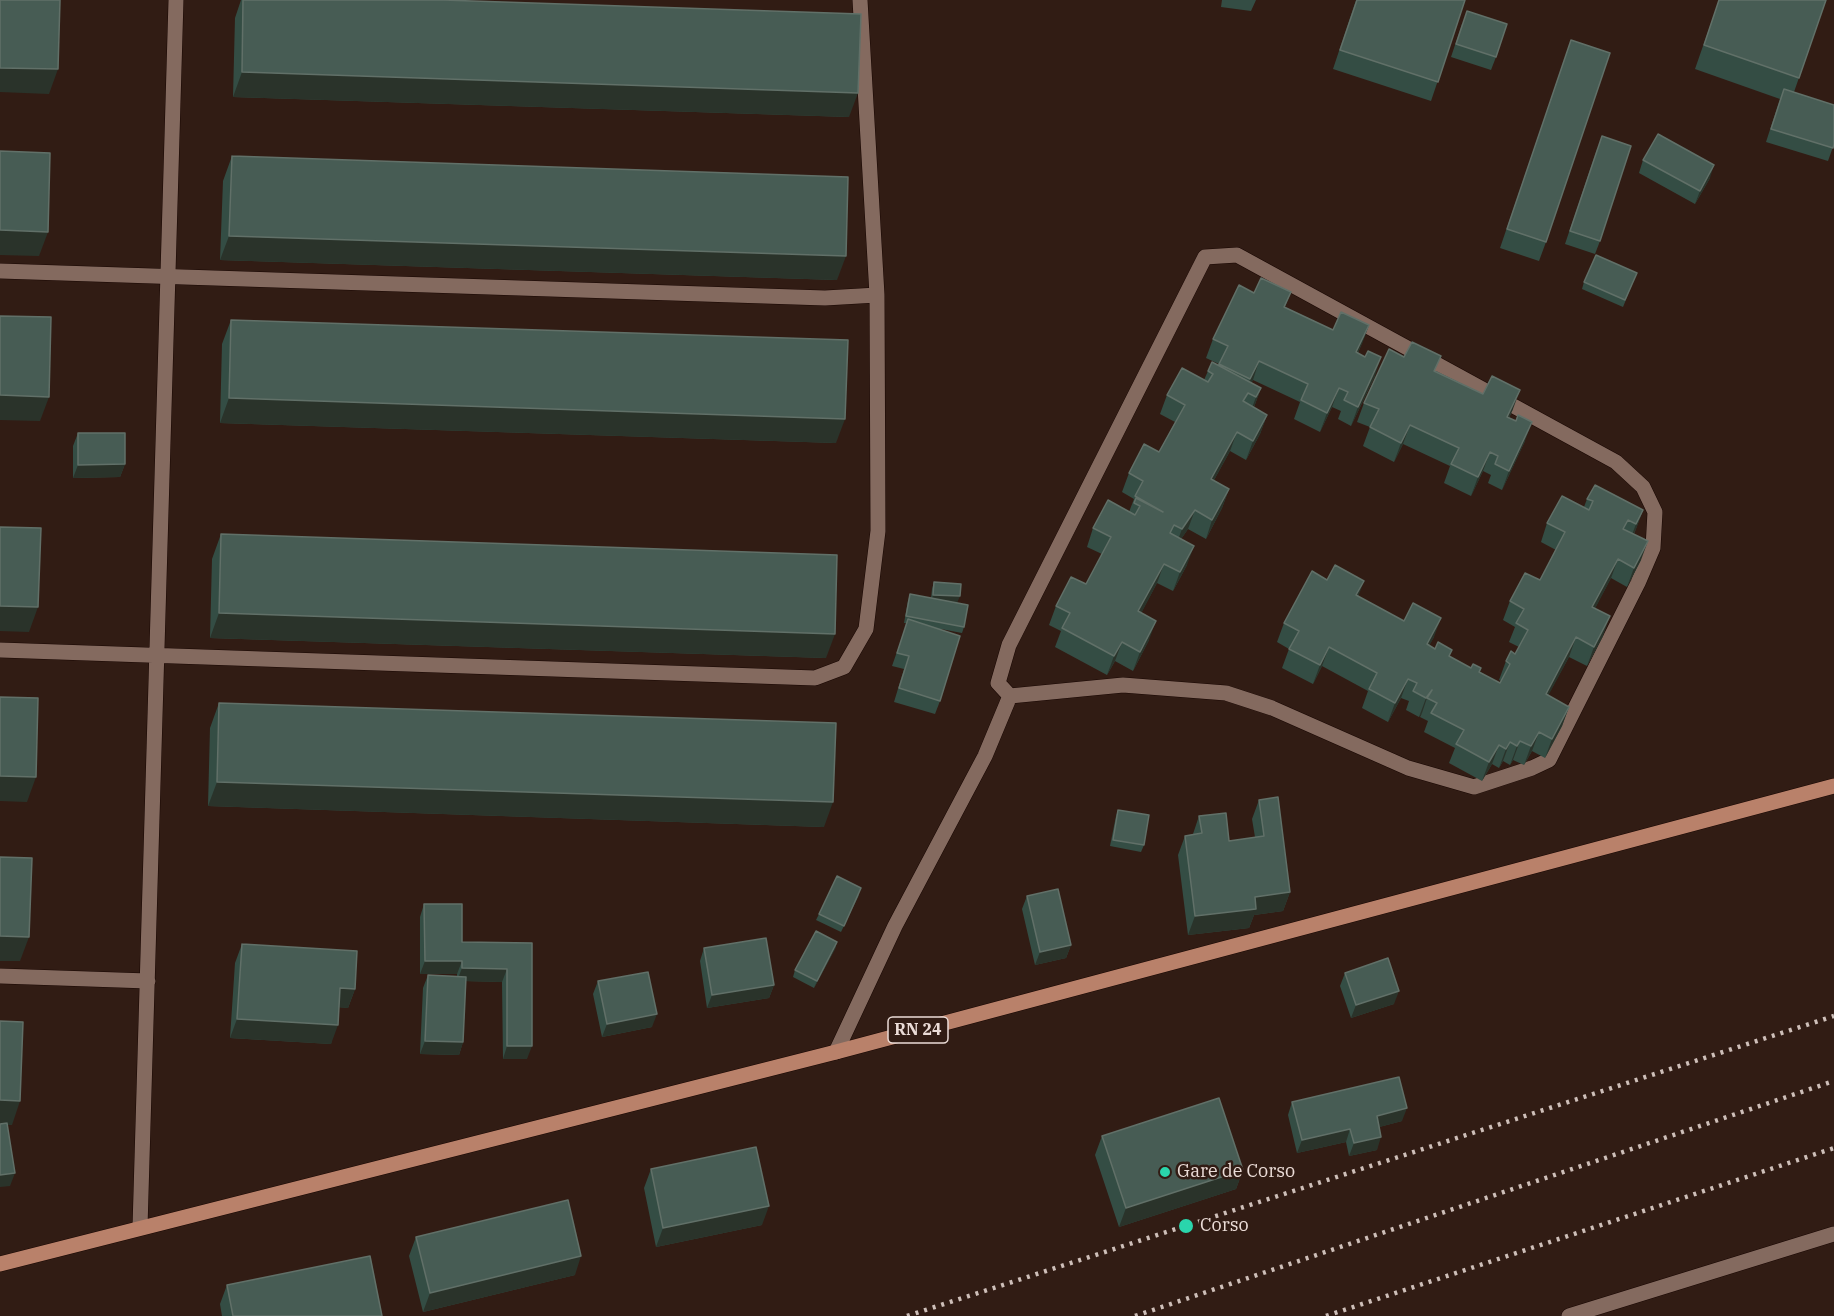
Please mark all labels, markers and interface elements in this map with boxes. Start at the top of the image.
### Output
road number: RN 24 [888,1017,948,1043]
place label: Gare de Corso [1177,1161,1295,1183]
marker: Gare de Corso [1158,1165,1172,1179]
place label: Corso [1200,1215,1249,1237]
marker: Corso [1177,1217,1195,1235]

